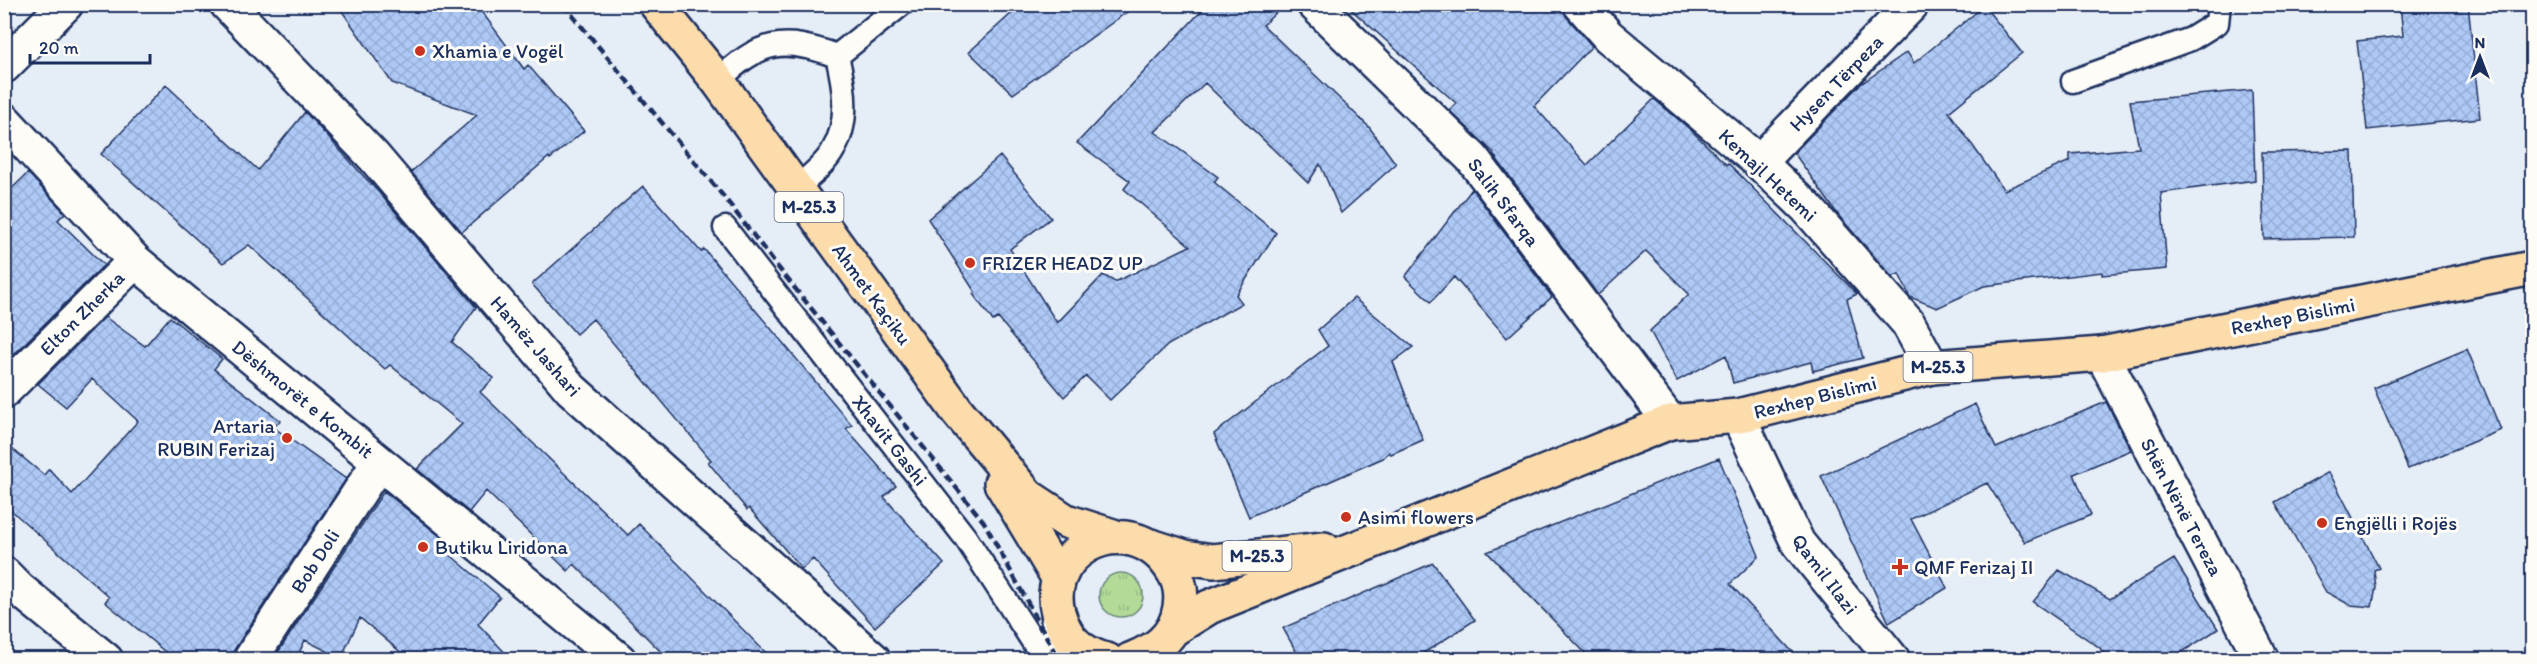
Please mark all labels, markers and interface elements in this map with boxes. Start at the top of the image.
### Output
scale bar [30,27,150,65]
north arrow [2450,27,2510,87]
street label: Hysen Tërpeza [1784,30,1888,136]
text: N [2475,33,2485,52]
text: 20 m [39,37,79,59]
place label: Xhamia e Vogël [432,39,564,63]
marker: Xhamia e Vogël [413,44,427,58]
street label: Kemajl Hetemi [1714,123,1822,227]
street label: Salih Sfarqa [1463,153,1546,252]
road number: M-25.3 [774,192,844,222]
street label: Ahmet Kaçiku [827,239,917,349]
place label: FRIZER HEADZ UP [982,251,1143,275]
marker: FRIZER HEADZ UP [963,256,977,270]
street label: Elton Zherka [35,265,130,360]
street label: Hamëz Jashari [486,291,586,401]
street label: Rexhep Bislimi [2229,292,2357,340]
street label: Dëshmorët e Kombit [227,335,379,464]
road number: M-25.3 [1904,352,1972,382]
street label: Rexhep Bislimi [1751,370,1879,424]
street label: Xhavit Gashi [847,390,933,490]
place label: Artaria RUBIN Ferizaj [157,414,276,461]
marker: Artaria RUBIN Ferizaj [280,431,294,445]
street label: Shën Nënë Tereza [2136,434,2229,581]
place label: Asimi flowers [1358,505,1474,529]
marker: Asimi flowers [1339,510,1353,524]
place label: Engjëlli i Rojës [2334,511,2457,535]
marker: Engjëlli i Rojës [2315,516,2329,530]
street label: Bob Doli [285,524,345,598]
street label: Qamil Ilazi [1787,529,1863,619]
place label: Butiku Liridona [435,535,569,559]
marker: Butiku Liridona [416,540,430,554]
road number: M-25.3 [1222,541,1292,571]
place label: QMF Ferizaj II [1914,555,2033,579]
marker: QMF Ferizaj II [1891,558,1909,576]

